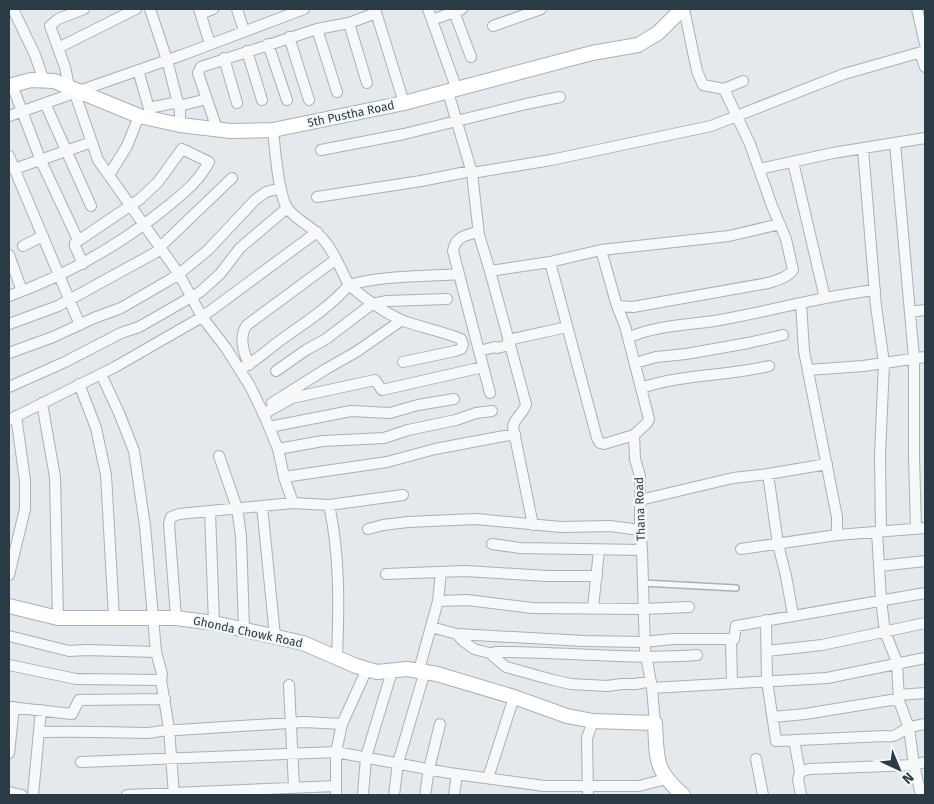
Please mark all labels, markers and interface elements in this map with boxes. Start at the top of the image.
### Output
street label: 5th Pustha Road [306,98,396,130]
street label: Thana Road [632,477,648,541]
street label: Ghonda Chowk Road [192,614,304,650]
north arrow [874,744,924,794]
text: N [898,769,917,787]

